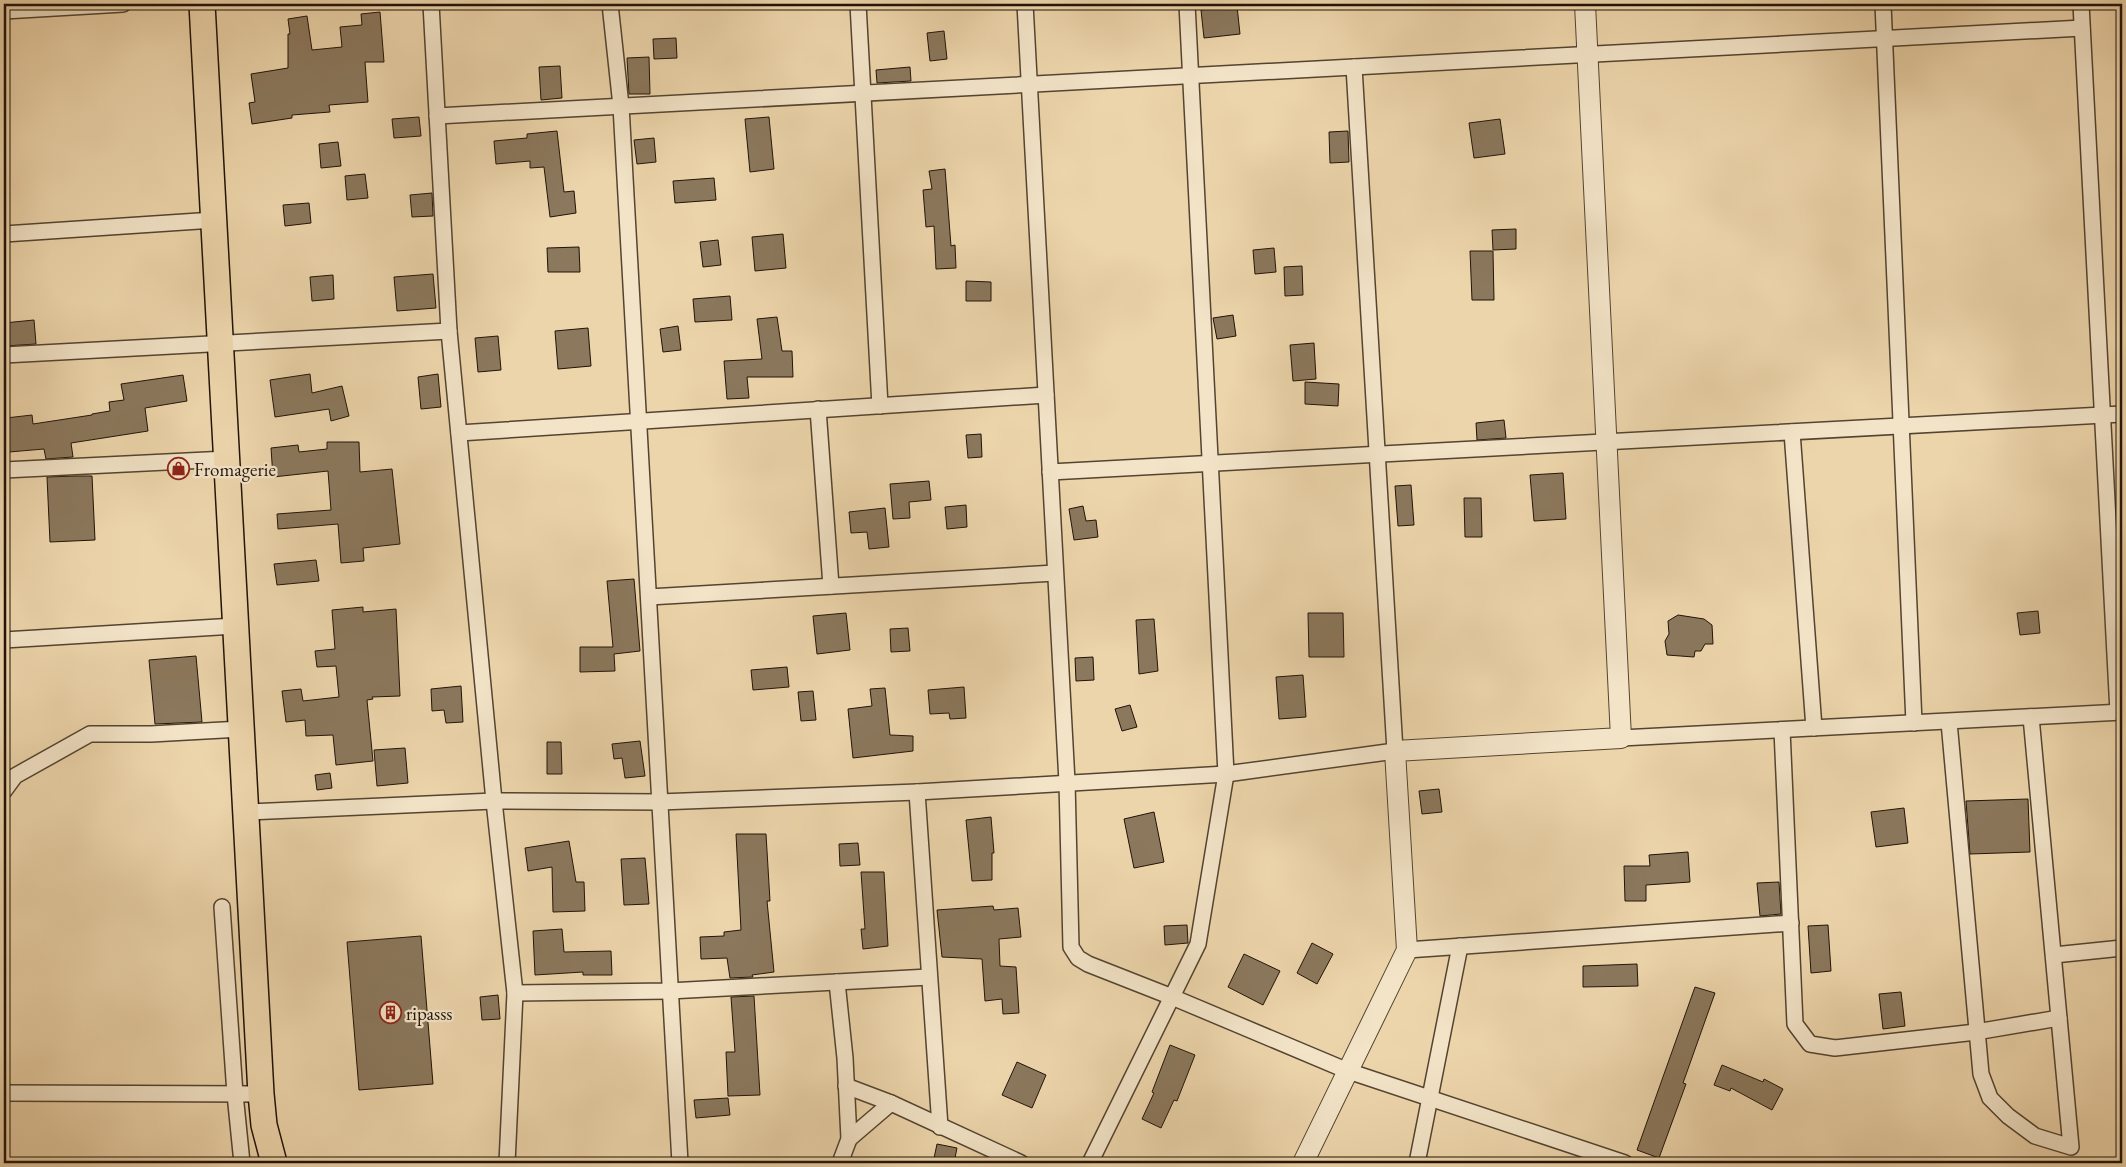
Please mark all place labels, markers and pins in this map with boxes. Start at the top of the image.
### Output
shop icon: Fromagerie [166,457,190,481]
place label: Fromagerie [194,457,276,482]
building icon: ripasss [378,1001,402,1025]
place label: ripasss [406,1001,452,1026]

